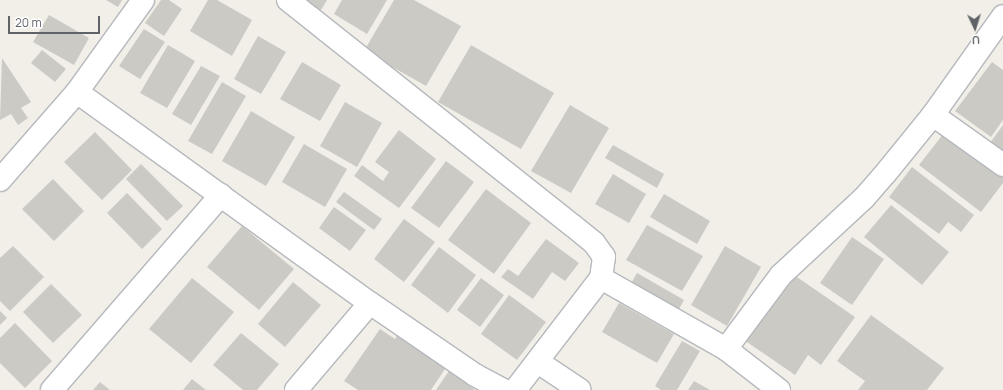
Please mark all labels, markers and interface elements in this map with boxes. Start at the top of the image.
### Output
scale bar [10,8,102,34]
north arrow [955,8,995,48]
text: 20 m [15,14,42,31]
text: U [971,33,980,48]

